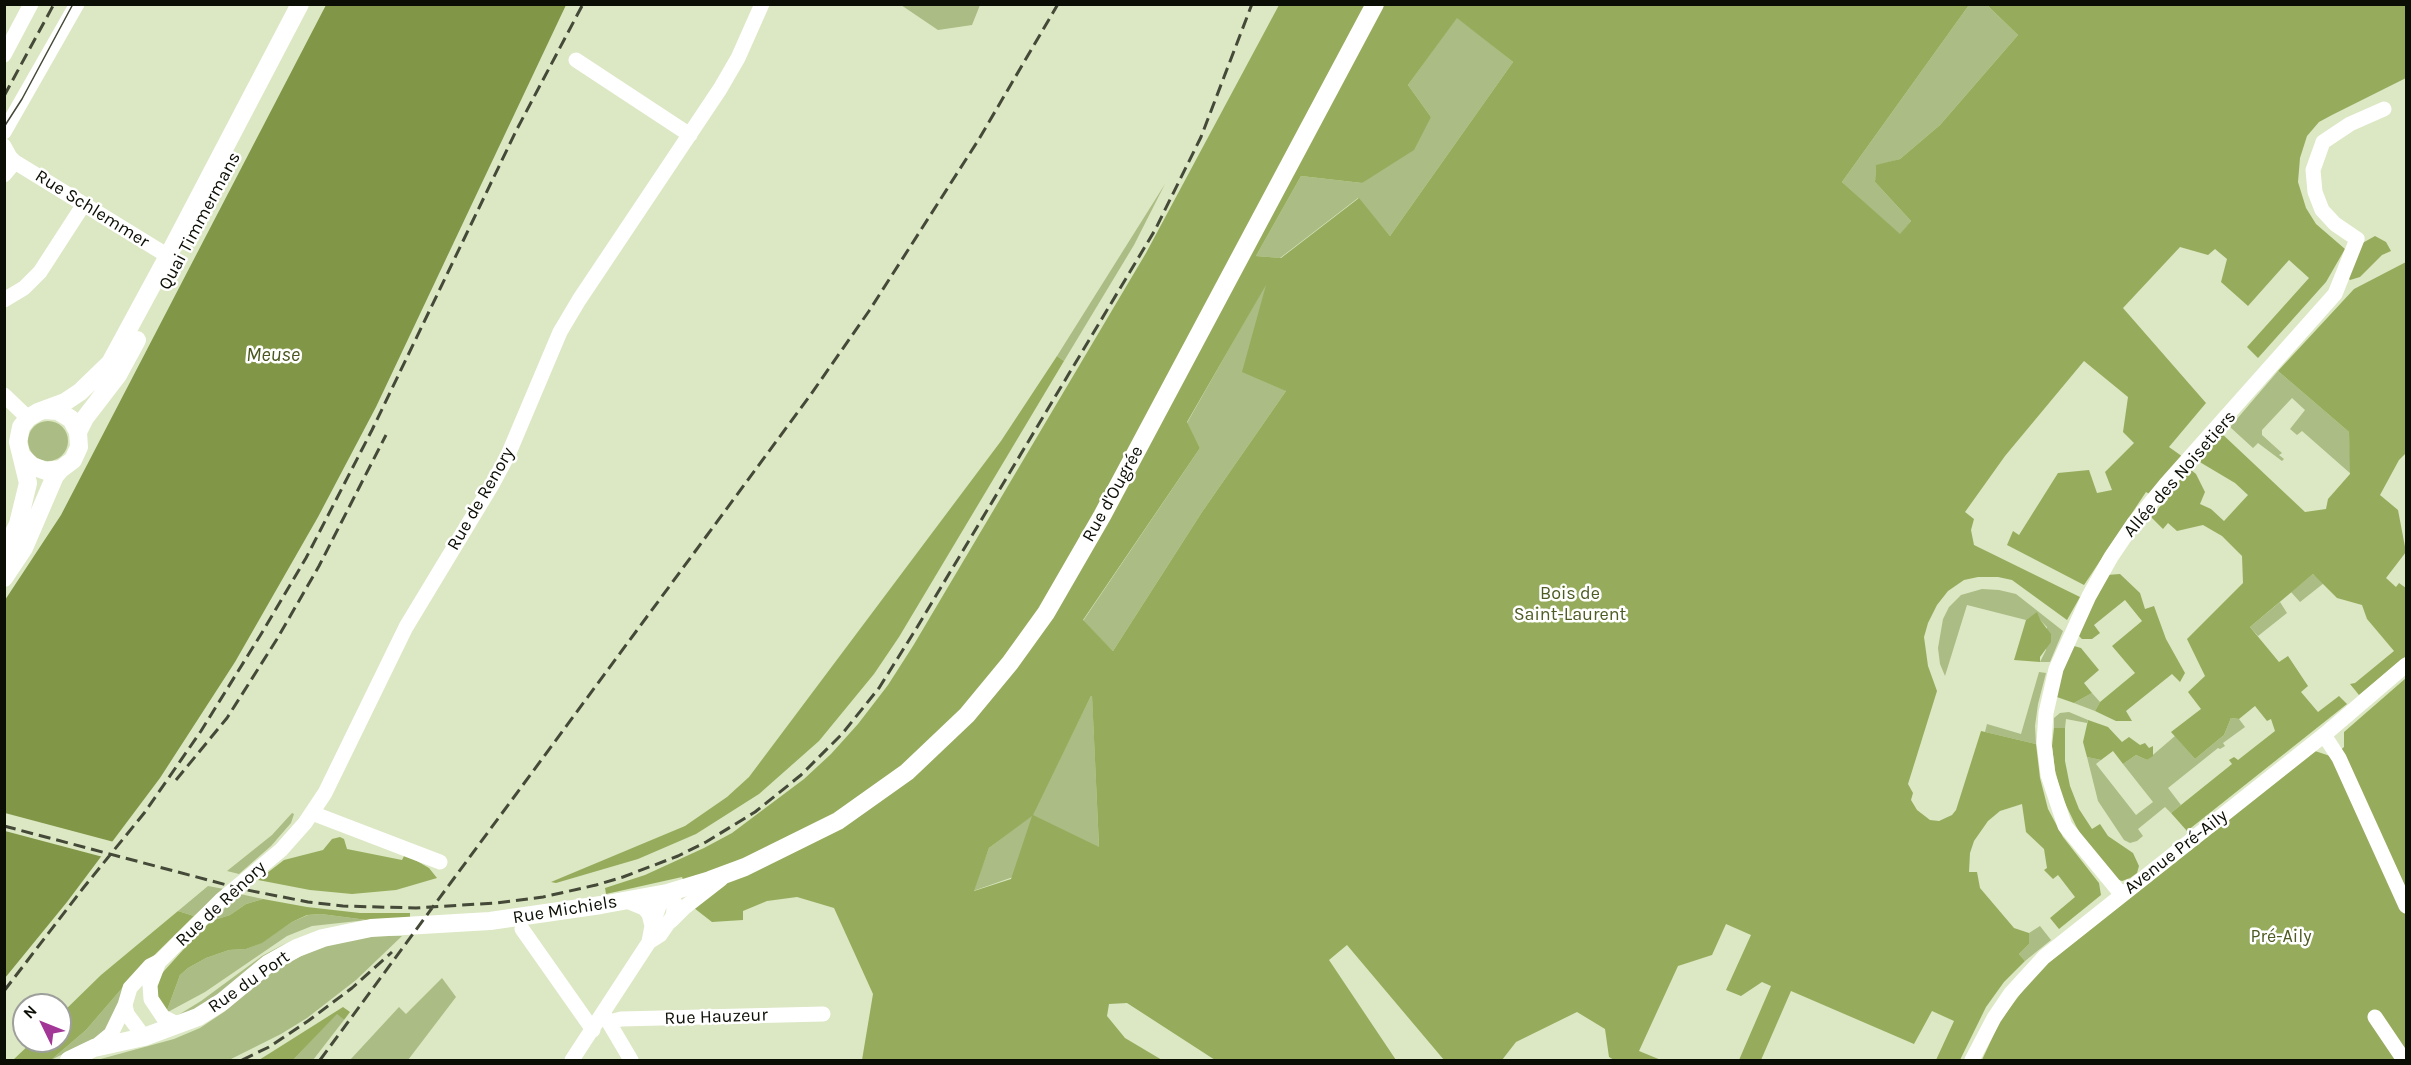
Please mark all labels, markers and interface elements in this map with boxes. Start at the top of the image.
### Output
street label: Quai Timmermans [155,148,245,294]
street label: Rue Schlemmer [31,165,153,253]
water label: Meuse [246,343,300,367]
street label: Allée des Noisetiers [2119,406,2241,542]
street label: Rue d'Ougrée [1078,442,1148,546]
street label: Rue de Renory [443,444,519,554]
park label: Bois de Saint-Laurent [1514,583,1626,626]
street label: Avenue Pré-Aily [2120,805,2232,899]
street label: Rue de Renory [171,857,271,951]
street label: Rue Michiels [511,891,619,929]
park label: Pré-Aily [2250,926,2312,948]
street label: Rue du Port [204,946,294,1018]
north arrow [12,993,72,1053]
text: N [19,1001,41,1022]
street label: Rue Hauzeur [664,1004,768,1030]

